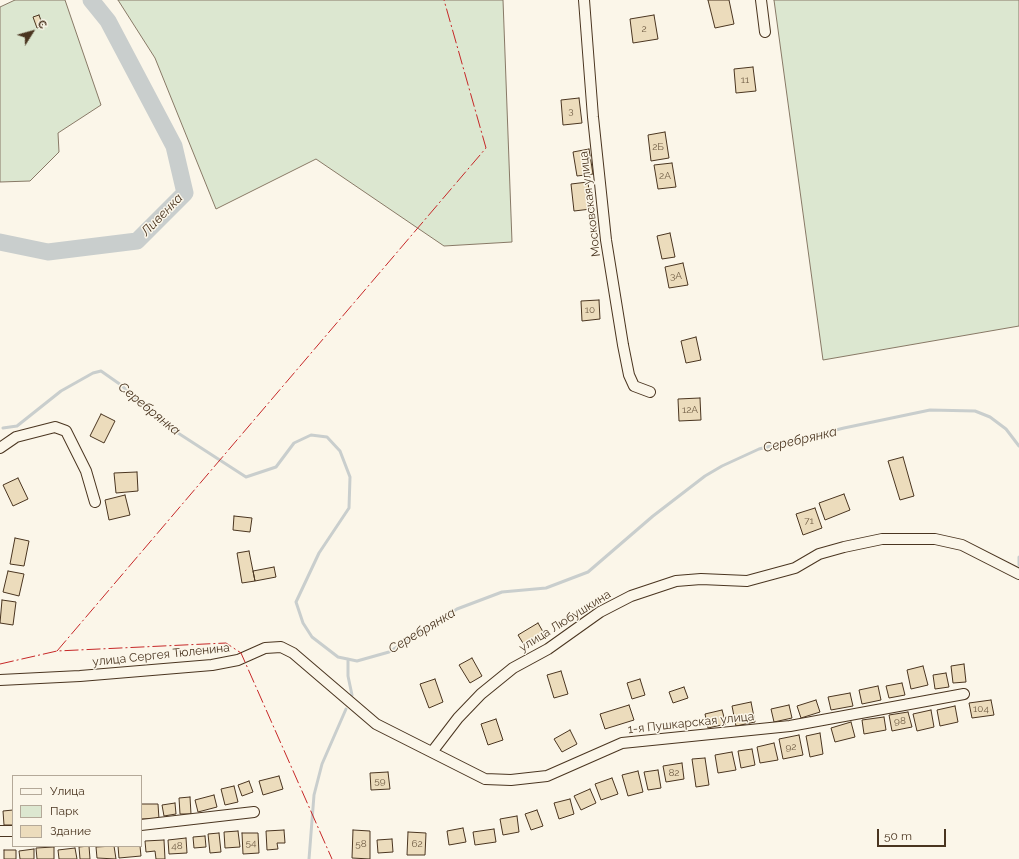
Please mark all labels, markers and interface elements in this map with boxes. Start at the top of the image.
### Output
north arrow [12,12,52,52]
text: С [35,18,49,31]
house number: 2 [641,23,647,35]
house number: 11 [741,74,749,86]
house number: 3 [568,105,574,117]
house number: 2Б [652,141,664,153]
street label: Московская улица [576,150,604,258]
house number: 2А [659,170,671,182]
water label: Ливенка [138,190,186,240]
house number: 3А [670,270,682,282]
house number: 10 [585,304,595,316]
water label: Серебрянка [115,379,183,439]
house number: 12А [682,404,698,416]
water label: Серебрянка [762,424,838,456]
house number: 71 [804,515,814,527]
street label: улица Любушкина [517,587,613,655]
water label: Серебрянка [386,605,458,657]
street label: улица Сергея Тюленина [92,641,230,669]
house number: 104 [973,703,989,715]
street label: 1-я Пушкарская улица [627,709,755,737]
house number: 98 [894,715,906,727]
house number: 92 [785,741,797,753]
house number: 82 [668,767,680,779]
legend [12,775,142,847]
house number: 59 [374,775,386,787]
text: Улица [50,784,85,798]
text: Парк [50,804,79,818]
scale bar [879,821,948,847]
text: Здание [50,824,91,838]
text: 50 m [884,829,912,843]
house number: 54 [246,837,256,849]
house number: 58 [355,838,367,850]
house number: 62 [411,838,423,850]
house number: 48 [171,840,183,852]

